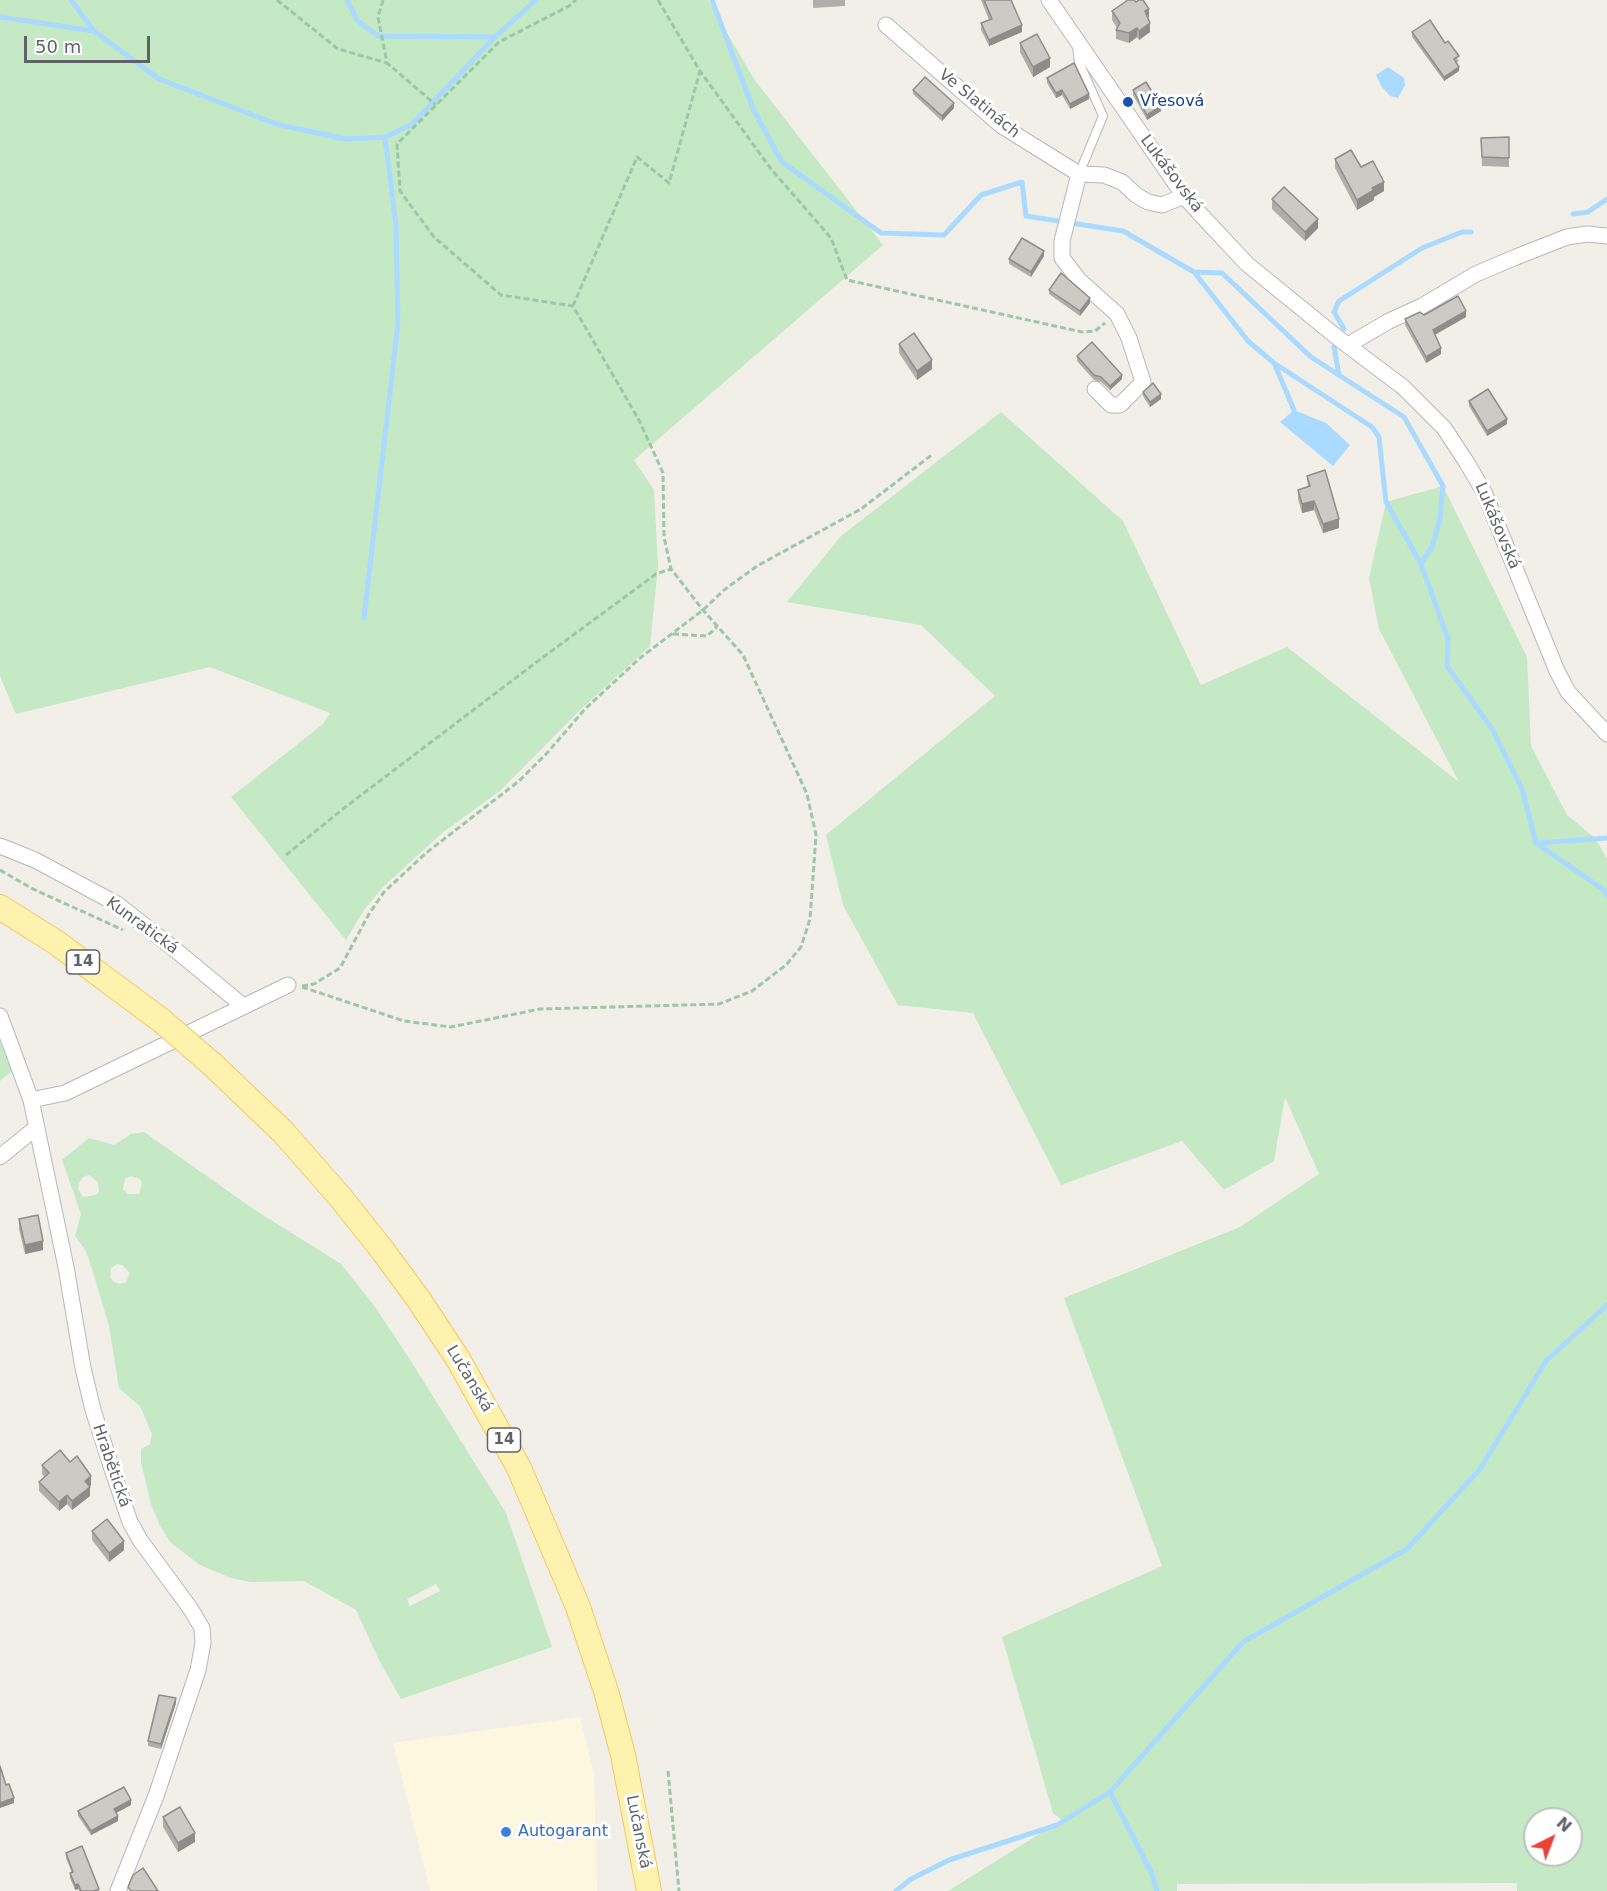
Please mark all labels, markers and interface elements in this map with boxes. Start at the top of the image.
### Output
scale bar [27,24,153,62]
text: 50 m [35,36,81,57]
street label: Ve Slatinách [935,66,1023,142]
place label: Vřesová [1140,92,1204,112]
marker: Vřesová [1121,95,1135,109]
street label: Lukášovská [1136,131,1206,217]
street label: Lukášovská [1470,480,1524,572]
street label: Kunratická [102,893,182,959]
road number: 14 [66,950,100,974]
street label: Lučanská [442,1342,496,1416]
street label: Hrabětická [88,1422,134,1510]
road number: 14 [488,1428,520,1452]
street label: Lučanská [621,1794,655,1870]
north arrow [1523,1807,1583,1867]
text: N [1553,1813,1575,1836]
place label: Autogarant [518,1822,608,1842]
marker: Autogarant [499,1825,513,1839]

